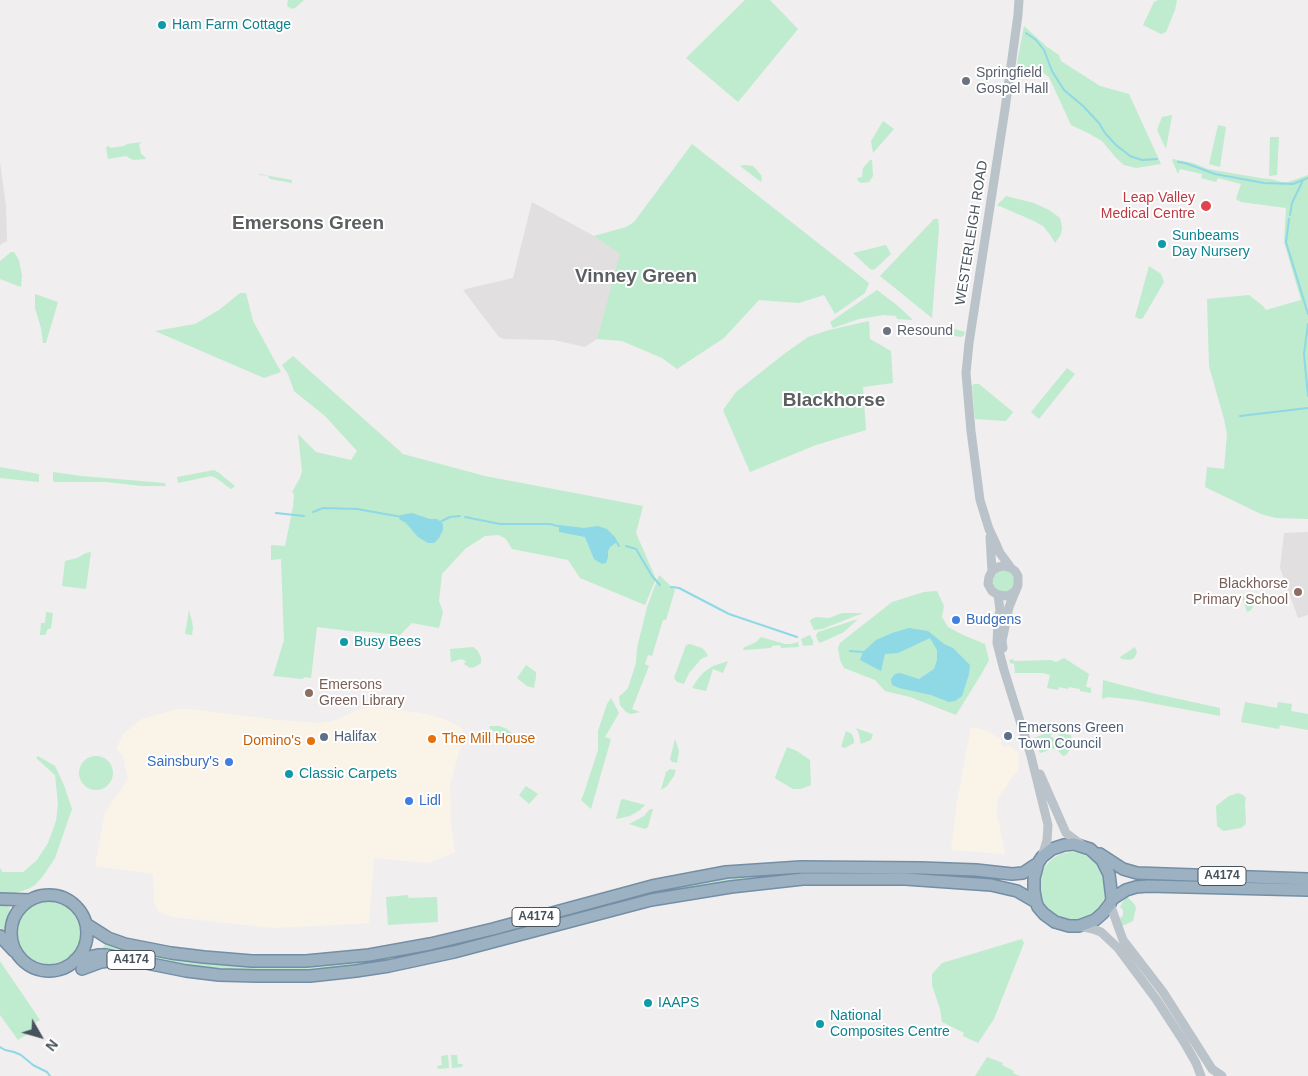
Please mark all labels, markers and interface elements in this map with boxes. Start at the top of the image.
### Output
place label: Ham Farm Cottage [172,17,291,33]
marker: Ham Farm Cottage [156,19,168,31]
place label: Springfield Gospel Hall [976,65,1048,98]
marker: Springfield Gospel Hall [960,75,972,87]
street label: WESTERLEIGH ROAD [952,159,992,307]
place label: Leap Valley Medical Centre [1101,190,1195,222]
marker: Leap Valley Medical Centre [1199,199,1213,213]
district label: Emersons Green [232,213,384,235]
place label: Sunbeams Day Nursery [1172,228,1250,260]
marker: Sunbeams Day Nursery [1156,238,1168,250]
district label: Vinney Green [575,266,697,288]
place label: Resound [897,323,953,339]
marker: Resound [881,325,893,337]
district label: Blackhorse [783,390,885,412]
place label: Blackhorse Primary School [1193,576,1288,608]
marker: Blackhorse Primary School [1292,586,1304,598]
place label: Budgens [966,612,1021,628]
marker: Budgens [950,614,962,626]
place label: Busy Bees [354,634,421,650]
marker: Busy Bees [338,636,350,648]
place label: Emersons Green Library [319,677,405,710]
marker: Emersons Green Library [303,687,315,699]
place label: Emersons Green Town Council [1018,720,1124,752]
place label: Halifax [334,729,377,745]
marker: Emersons Green Town Council [1002,730,1014,742]
marker: Halifax [318,731,330,743]
place label: The Mill House [442,731,535,747]
place label: Domino's [243,733,301,749]
marker: The Mill House [426,733,438,745]
marker: Domino's [305,735,317,747]
place label: Sainsbury's [147,754,219,770]
marker: Sainsbury's [223,756,235,768]
place label: Classic Carpets [299,766,397,782]
marker: Classic Carpets [283,768,295,780]
place label: Lidl [419,793,441,809]
marker: Lidl [403,795,415,807]
road number: A4174 [1198,866,1246,886]
road number: A4174 [512,908,560,926]
road number: A4174 [107,950,155,970]
place label: IAAPS [658,995,699,1011]
marker: IAAPS [642,997,654,1009]
place label: National Composites Centre [830,1008,950,1040]
north arrow [15,1011,65,1061]
marker: National Composites Centre [814,1018,826,1030]
text: N [42,1036,61,1054]

